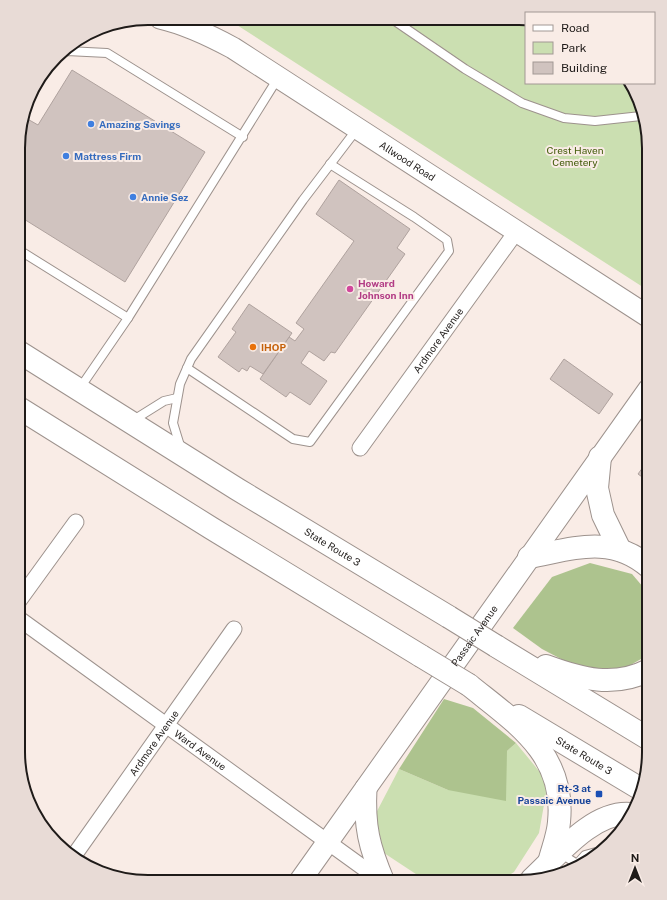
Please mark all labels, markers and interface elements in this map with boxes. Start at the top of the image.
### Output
legend [525,12,655,84]
text: Road [561,21,589,35]
text: Park [561,41,587,55]
text: Building [561,61,607,75]
place label: Amazing Savings [99,118,181,130]
marker: Amazing Savings [86,119,96,129]
street label: Allwood Road [377,138,438,183]
park label: Crest Haven Cemetery [547,144,604,168]
place label: Mattress Firm [74,150,141,162]
marker: Mattress Firm [61,151,71,161]
place label: Annie Sez [141,191,188,203]
marker: Annie Sez [128,192,138,202]
place label: Howard Johnson Inn [358,277,414,301]
marker: Howard Johnson Inn [345,284,355,294]
street label: Ardmore Avenue [410,305,466,375]
place label: IHOP [261,341,286,353]
marker: IHOP [248,342,258,352]
street label: State Route 3 [302,525,363,568]
street label: Passaic Avenue [448,602,500,668]
street label: Ardmore Avenue [126,707,181,778]
street label: Ward Avenue [172,727,229,773]
street label: State Route 3 [554,734,615,777]
place label: Rt-3 at Passaic Avenue [517,782,591,806]
marker: Rt-3 at Passaic Avenue [594,789,604,799]
north arrow [615,848,655,888]
text: N [631,852,639,864]

